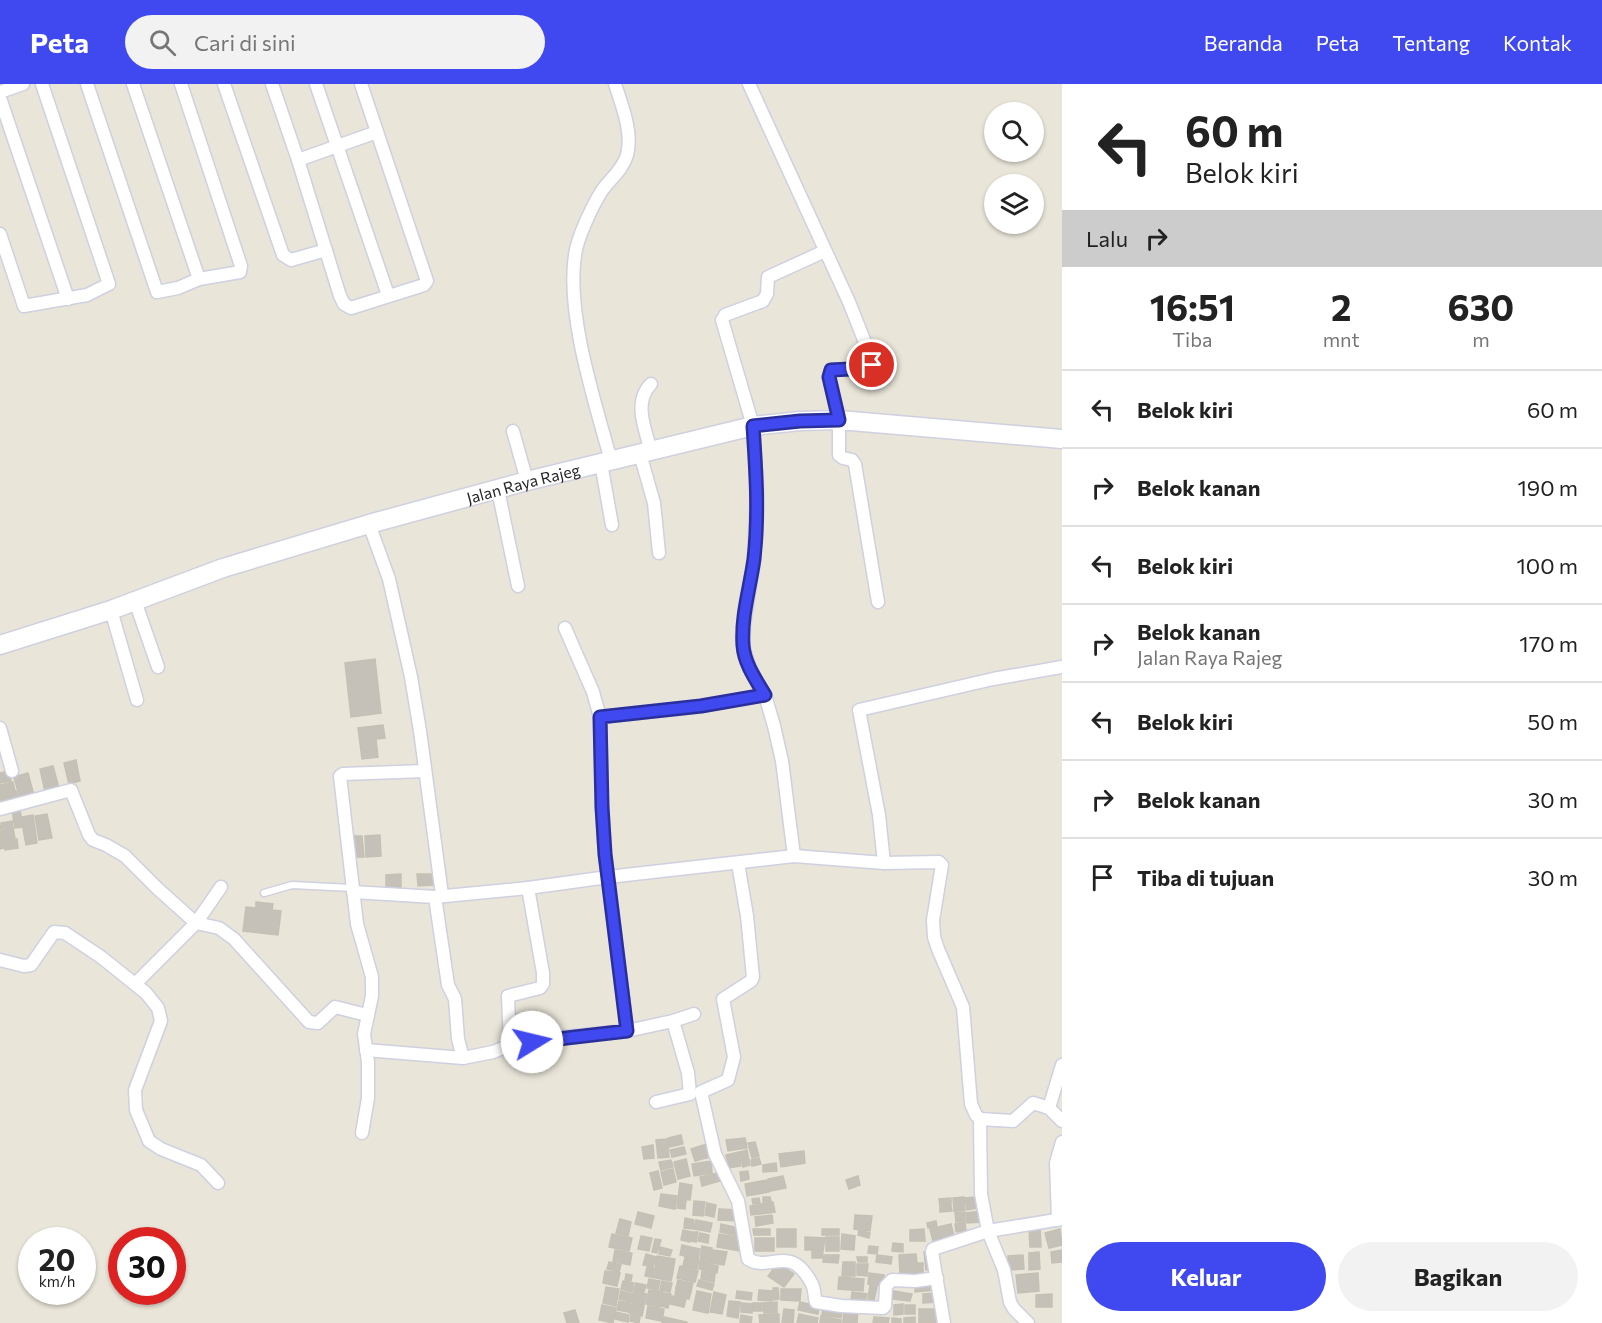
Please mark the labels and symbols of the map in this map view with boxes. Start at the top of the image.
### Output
pin [846,339,897,390]
street label: Jalan Raya Rajeg [464,459,582,507]
position arrow [500,1010,564,1074]
speed limit sign: 30 [108,1227,186,1305]

